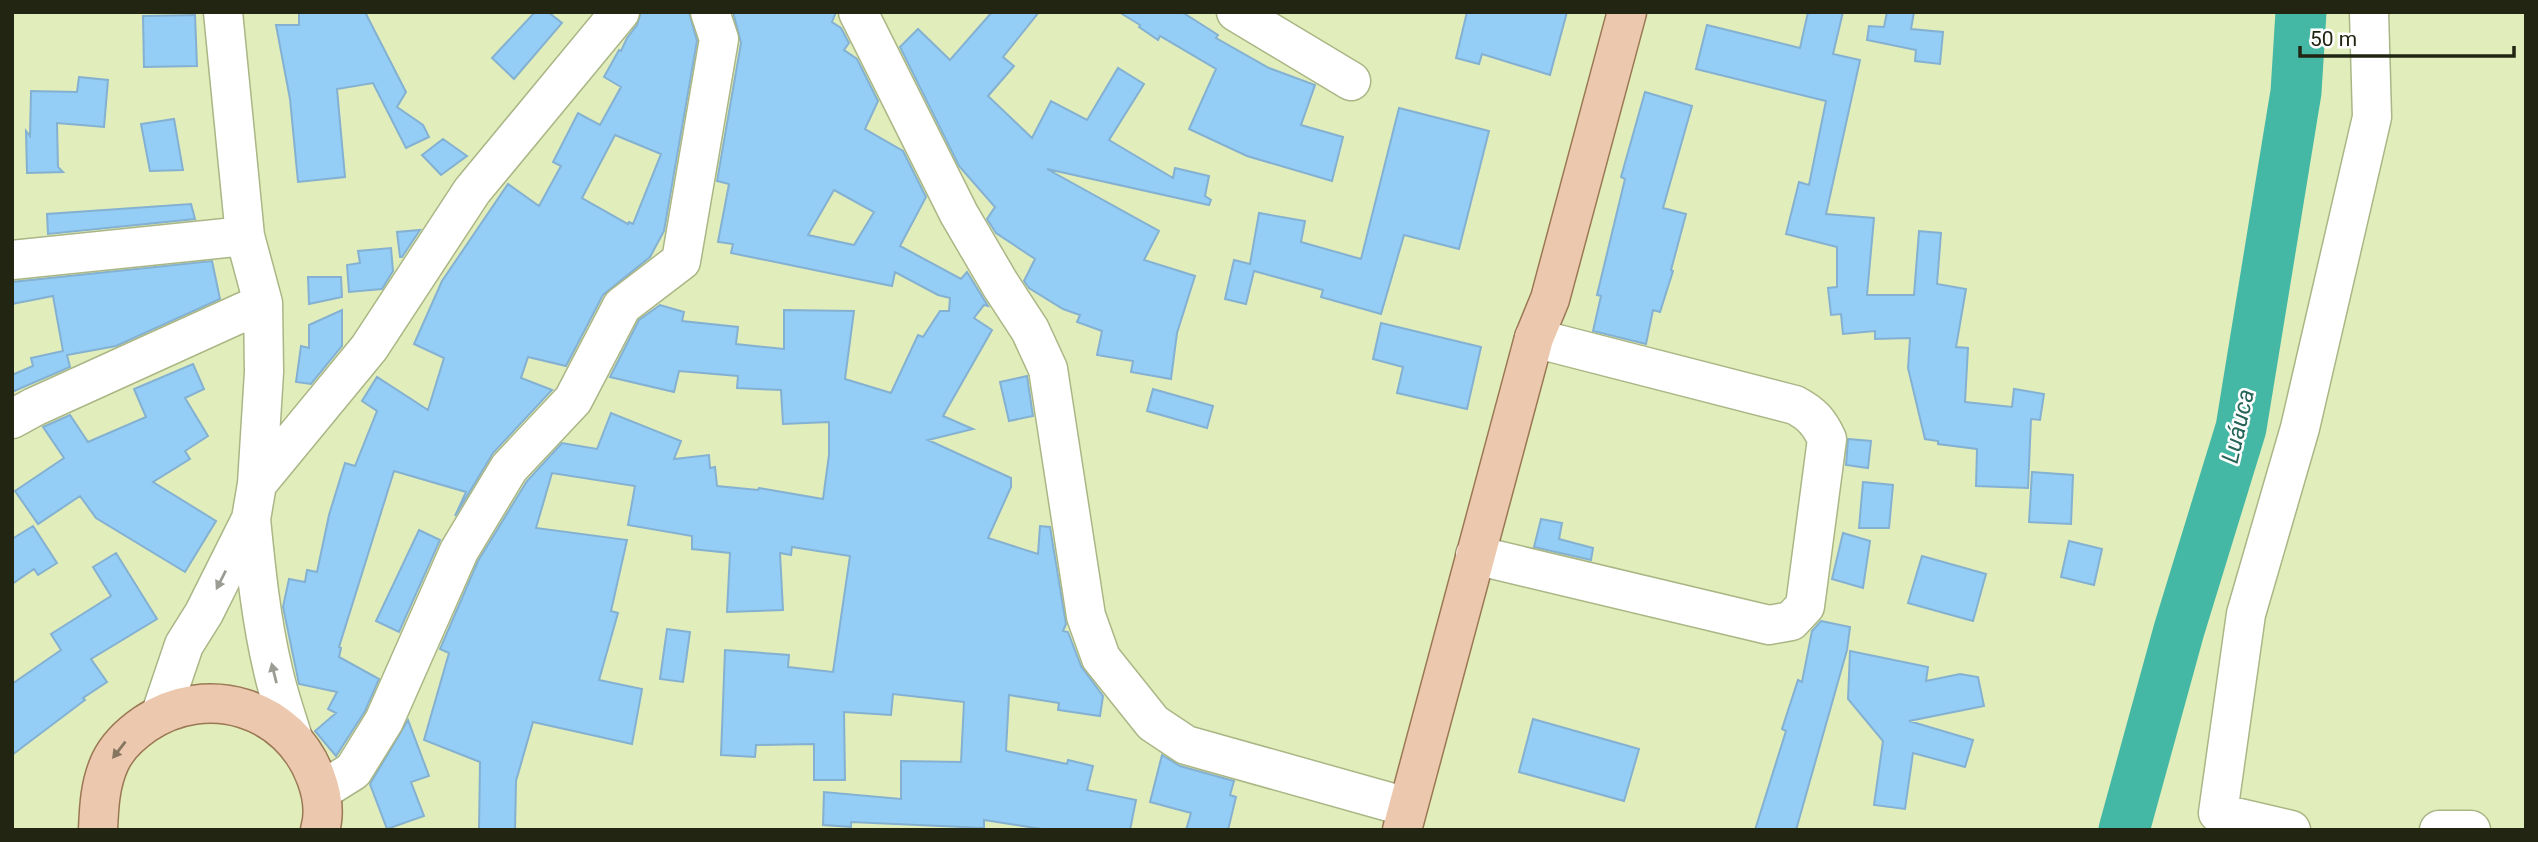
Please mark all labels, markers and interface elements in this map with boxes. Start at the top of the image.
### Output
scale bar [2300,14,2514,58]
text: 50 m [2310,27,2357,51]
water label: Luáuca [2216,386,2260,466]
one-way arrow [215,570,227,590]
one-way arrow [268,661,279,683]
one-way arrow [112,741,126,759]

